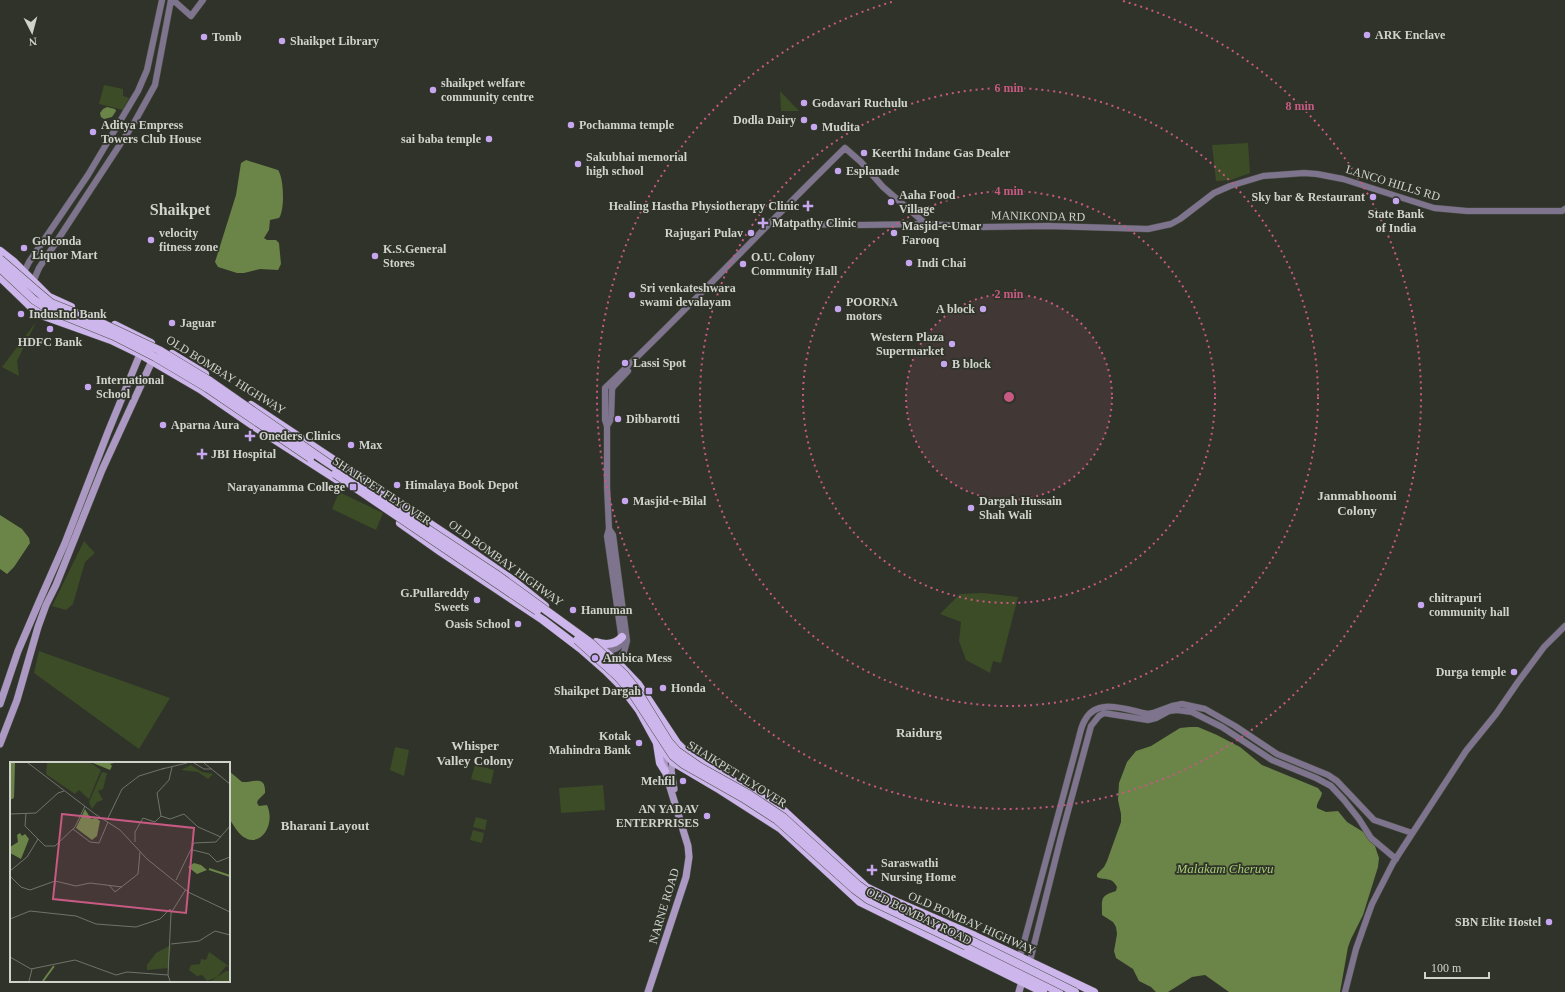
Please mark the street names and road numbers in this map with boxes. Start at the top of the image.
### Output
street label: LANCO HILLS RD [1344,162,1442,204]
street label: MANIKONDA RD [991,208,1086,224]
street label: OLD BOMBAY HIGHWAY [164,332,289,418]
street label: SHAIKPET FLYOVER [330,454,434,528]
street label: OLD BOMBAY HIGHWAY [446,517,566,609]
street label: SHAIKPET FLYOVER [685,738,789,810]
street label: NARNE ROAD [646,866,682,946]
street label: OLD BOMBAY ROAD [864,884,974,948]
street label: OLD BOMBAY HIGHWAY [906,889,1038,958]

